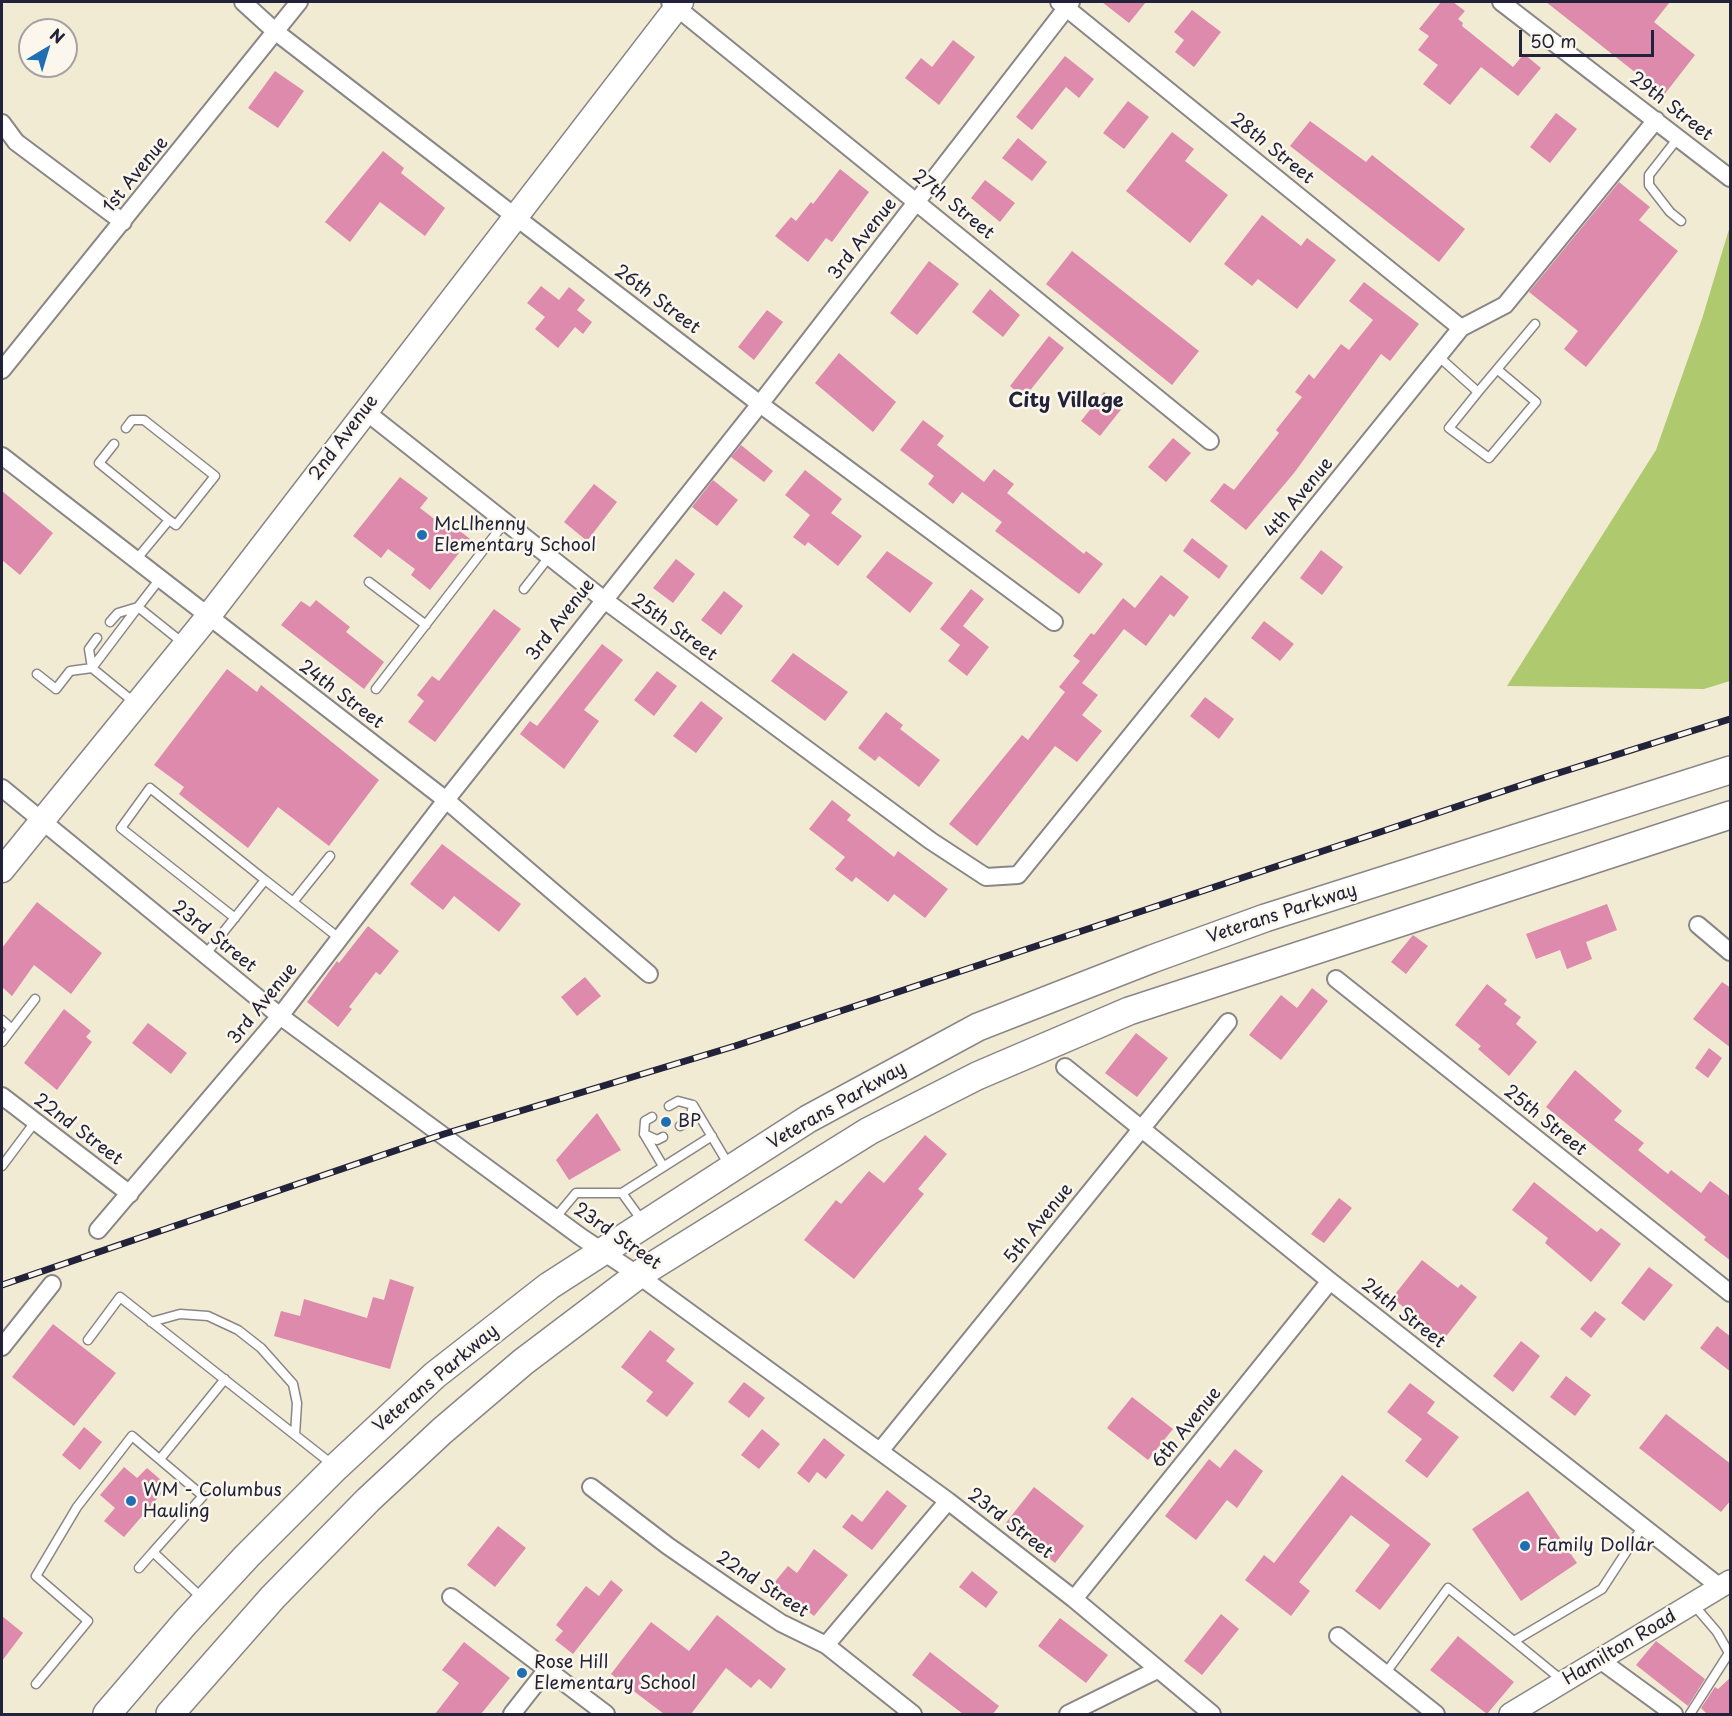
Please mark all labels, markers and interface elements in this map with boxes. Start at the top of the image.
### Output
north arrow [18,18,78,78]
scale bar [1522,18,1657,56]
text: N [45,22,70,49]
text: 50 m [1530,27,1577,54]
street label: 29th Street [1625,68,1717,146]
street label: 28th Street [1226,109,1318,189]
street label: 1st Avenue [99,133,173,217]
street label: 27th Street [908,166,998,244]
street label: 3rd Avenue [824,194,902,284]
street label: 26th Street [610,261,704,339]
district label: City Village [1008,389,1124,413]
street label: 2nd Avenue [305,391,383,485]
street label: 4th Avenue [1260,454,1338,542]
place label: McLlhenny Elementary School [434,514,596,556]
marker: McLlhenny Elementary School [415,528,429,542]
street label: 3rd Avenue [522,575,600,665]
street label: 25th Street [627,590,721,666]
street label: 24th Street [294,656,388,734]
street label: Veterans Parkway [1204,880,1360,948]
street label: 23rd Street [168,897,260,977]
street label: 3rd Avenue [224,959,302,1049]
street label: Veterans Parkway [764,1058,910,1154]
street label: 25th Street [1499,1081,1591,1161]
street label: 22nd Street [30,1090,126,1170]
place label: BP [678,1111,701,1133]
marker: BP [659,1115,673,1129]
street label: 5th Avenue [1000,1180,1078,1268]
street label: 23rd Street [569,1199,665,1275]
street label: 24th Street [1357,1275,1449,1353]
street label: Veterans Parkway [369,1320,503,1438]
street label: 6th Avenue [1148,1383,1226,1473]
place label: WM - Columbus Hauling [143,1480,282,1522]
street label: 23rd Street [963,1484,1057,1564]
marker: WM - Columbus Hauling [124,1494,138,1508]
place label: Family Dollar [1537,1535,1654,1557]
marker: Family Dollar [1518,1539,1532,1553]
street label: 22nd Street [712,1547,812,1623]
street label: Hamilton Road [1559,1606,1681,1690]
place label: Rose Hill Elementary School [534,1652,696,1694]
marker: Rose Hill Elementary School [515,1666,529,1680]

